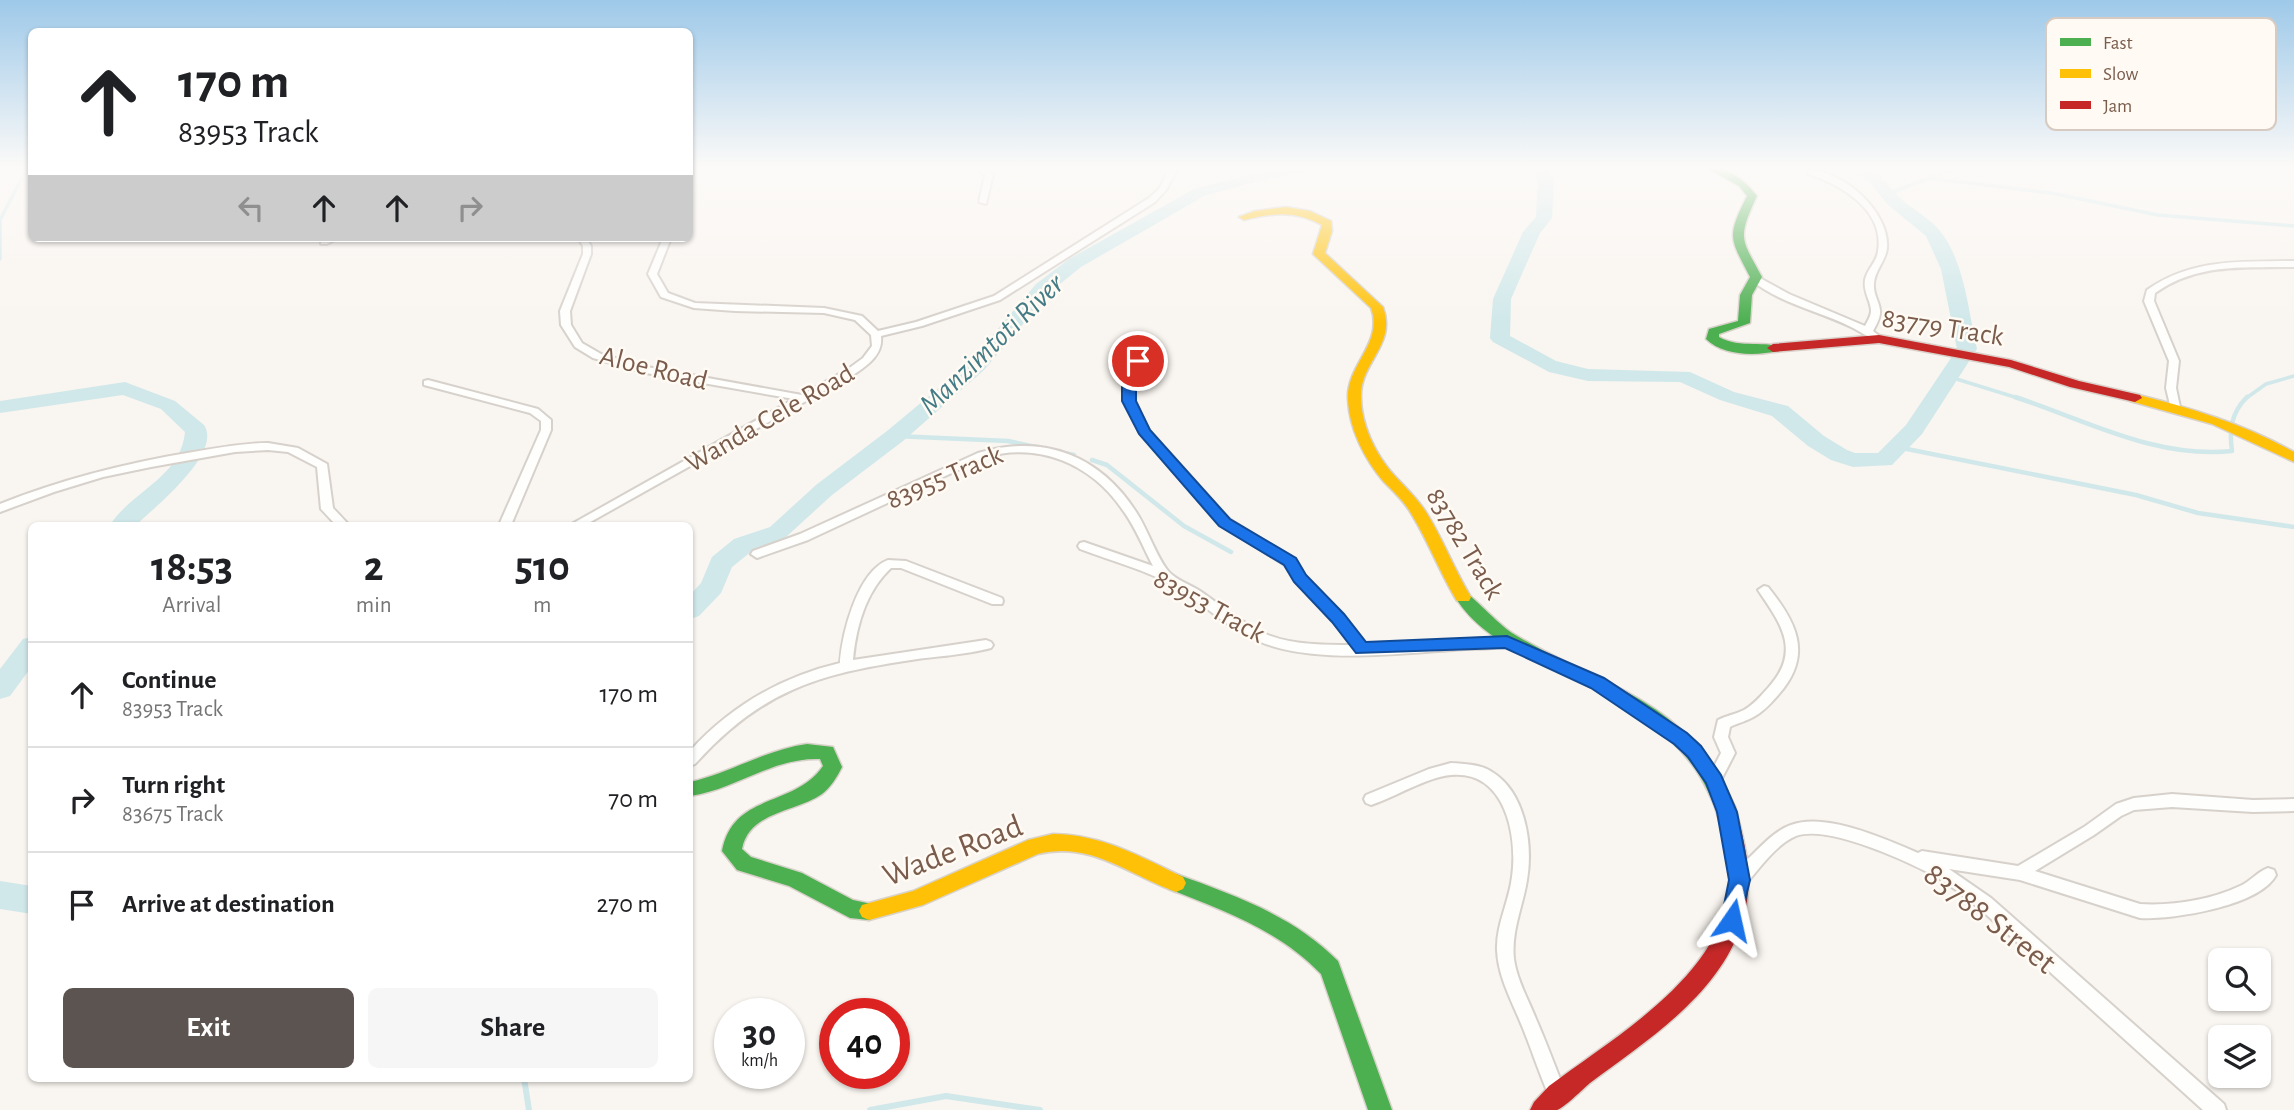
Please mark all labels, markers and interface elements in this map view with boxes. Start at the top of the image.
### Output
legend [2046,18,2276,130]
text: Fast [2103,34,2133,53]
icon: ahead [63,56,154,147]
text: 170 m [178,58,289,107]
text: Slow [2103,65,2139,84]
text: Jam [2103,97,2132,116]
text: 83953 Track [178,116,319,148]
icon: left [232,189,270,227]
icon: ahead [305,189,343,227]
icon: ahead [378,189,416,227]
icon: right [451,189,489,227]
water label: Manzimtoti River [914,268,1070,421]
street label: 83779 Track [1880,305,2006,351]
pin [1108,331,1168,391]
street label: Aloe Road [597,342,710,396]
icon: arrive [1119,342,1157,380]
street label: Wanda Cele Road [681,359,859,478]
street label: 83955 Track [883,441,1007,515]
street label: 83782 Track [1420,484,1508,605]
text: 18:53 [151,546,233,588]
text: 2 [364,546,384,588]
text: 510 [515,546,570,588]
street label: 83953 Track [1148,565,1270,649]
text: Arrival [162,594,221,617]
text: min [356,594,392,617]
text: m [533,594,552,617]
text: Continue [122,667,217,693]
icon: ahead [63,676,101,714]
text: 170 m [599,681,658,707]
text: 83953 Track [122,698,223,721]
text: Turn right [122,772,225,798]
icon: right [63,781,101,819]
text: 70 m [608,786,658,812]
text: 83675 Track [122,803,223,826]
street label: Wade Road [879,810,1027,893]
street label: 83788 Street [1917,858,2062,981]
position arrow [1695,883,1769,957]
icon: arrive [63,886,101,924]
text: Arrive at destination [122,891,335,917]
text: 270 m [597,891,658,917]
map controls [2208,948,2271,1088]
button: search [2208,948,2271,1011]
button: Exit [63,988,354,1068]
button: Share [368,988,658,1068]
speed limit sign: 40 [819,998,910,1089]
text: 30 [743,1017,776,1052]
button: layers [2208,1025,2271,1088]
text: km/h [741,1052,778,1070]

